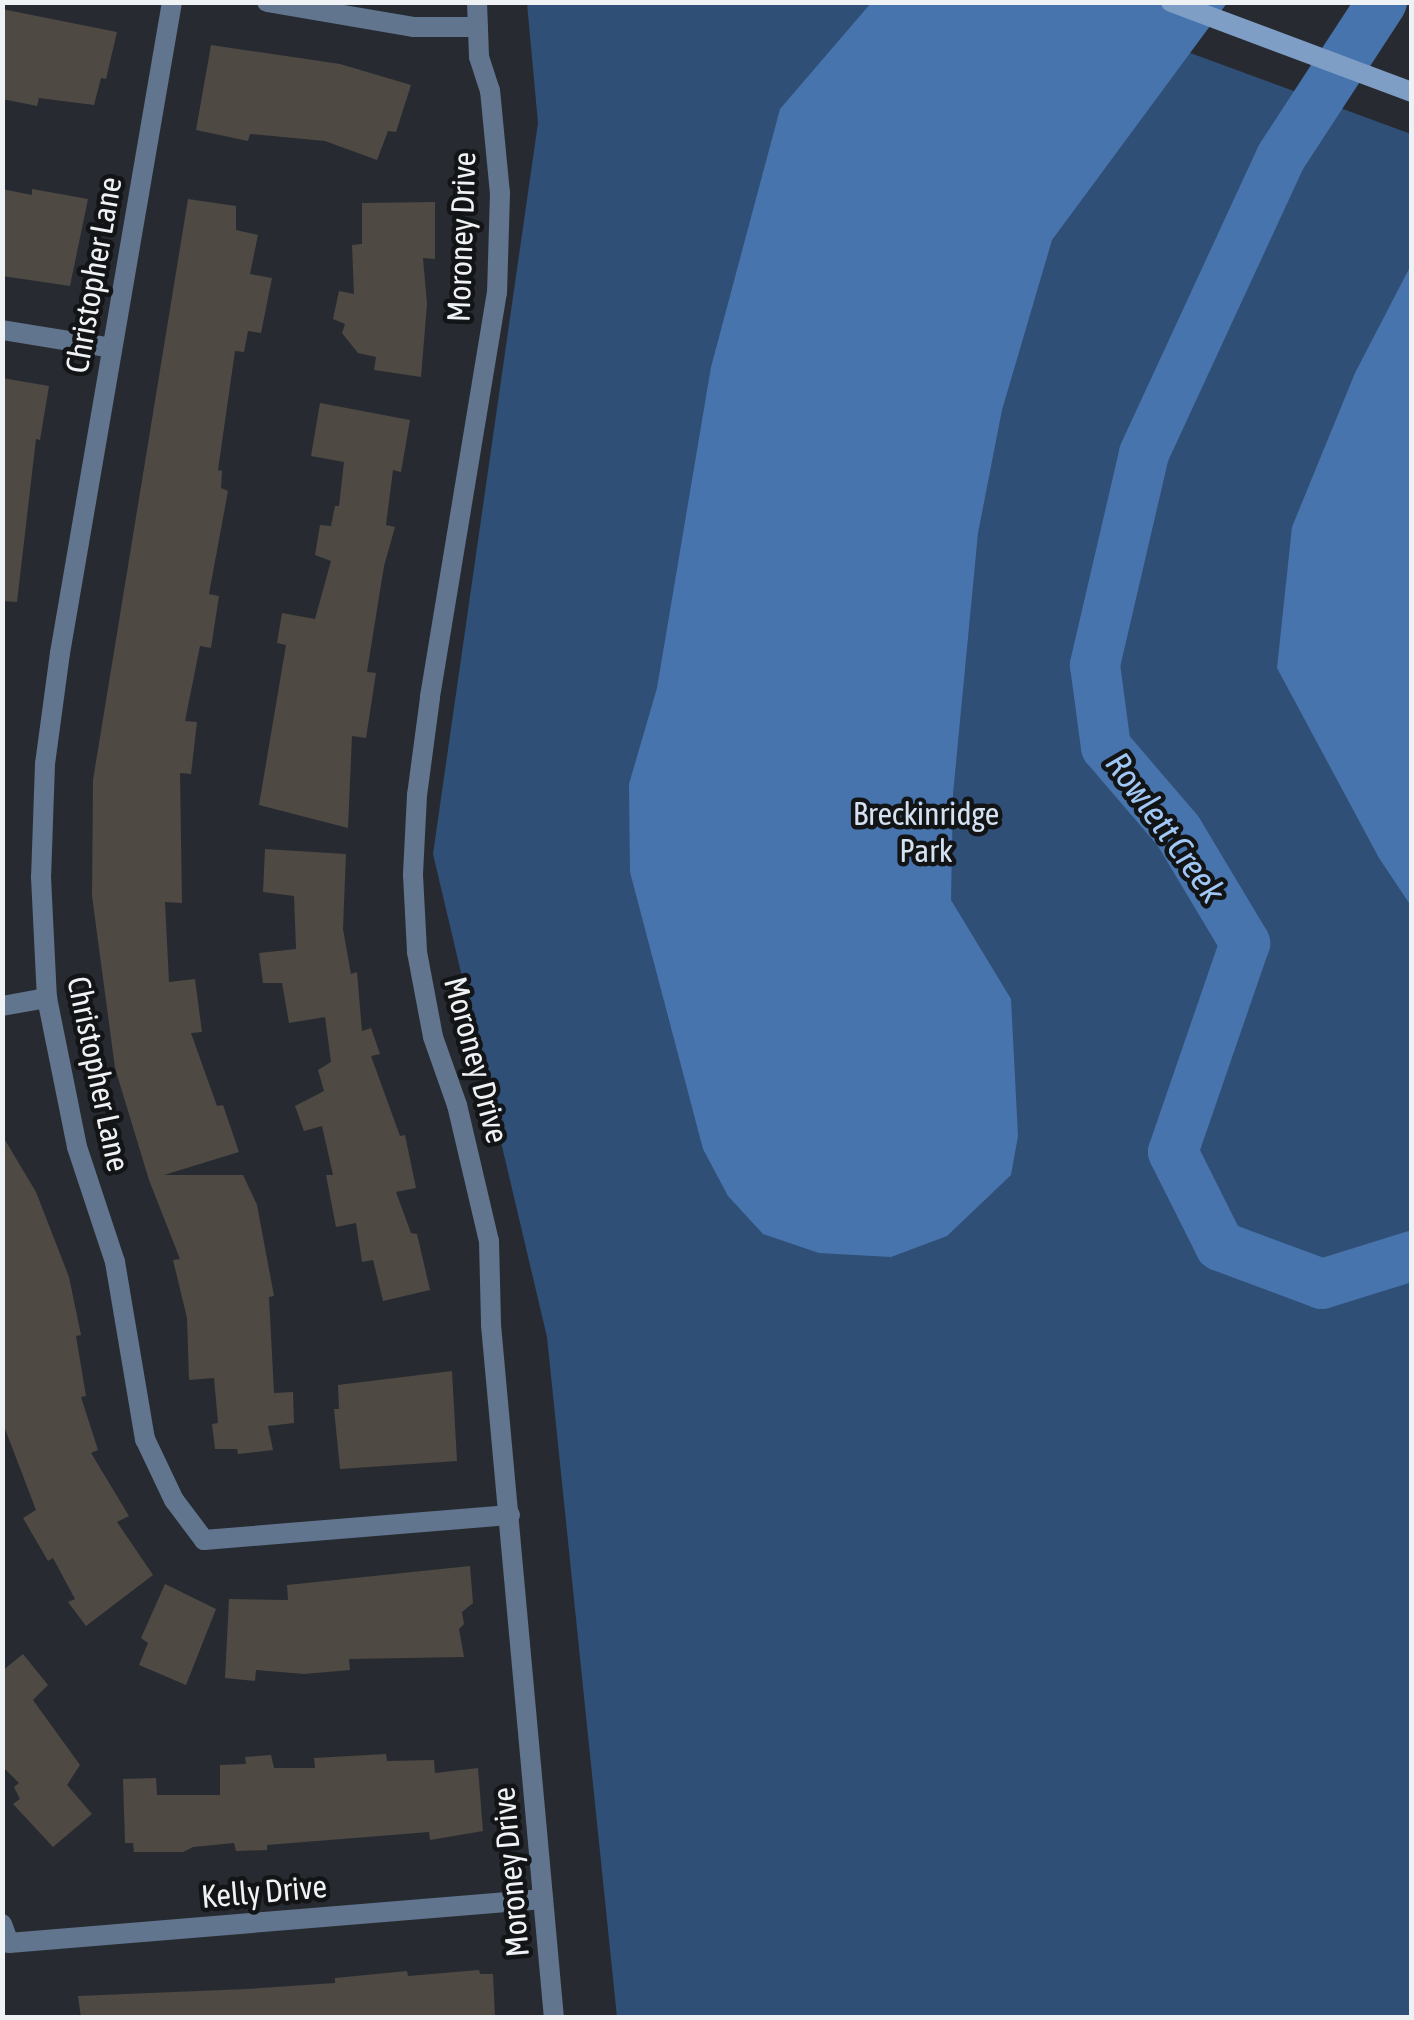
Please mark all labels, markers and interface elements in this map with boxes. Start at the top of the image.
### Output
street label: Moroney Drive [440,151,484,323]
street label: Christopher Lane [58,174,130,376]
water label: Rowlett Creek [1097,744,1235,910]
park label: Breckinridge Park [853,796,999,871]
street label: Christopher Lane [59,973,137,1175]
street label: Moroney Drive [435,973,517,1147]
street label: Moroney Drive [484,1785,538,1959]
street label: Kelly Drive [200,1867,328,1917]

